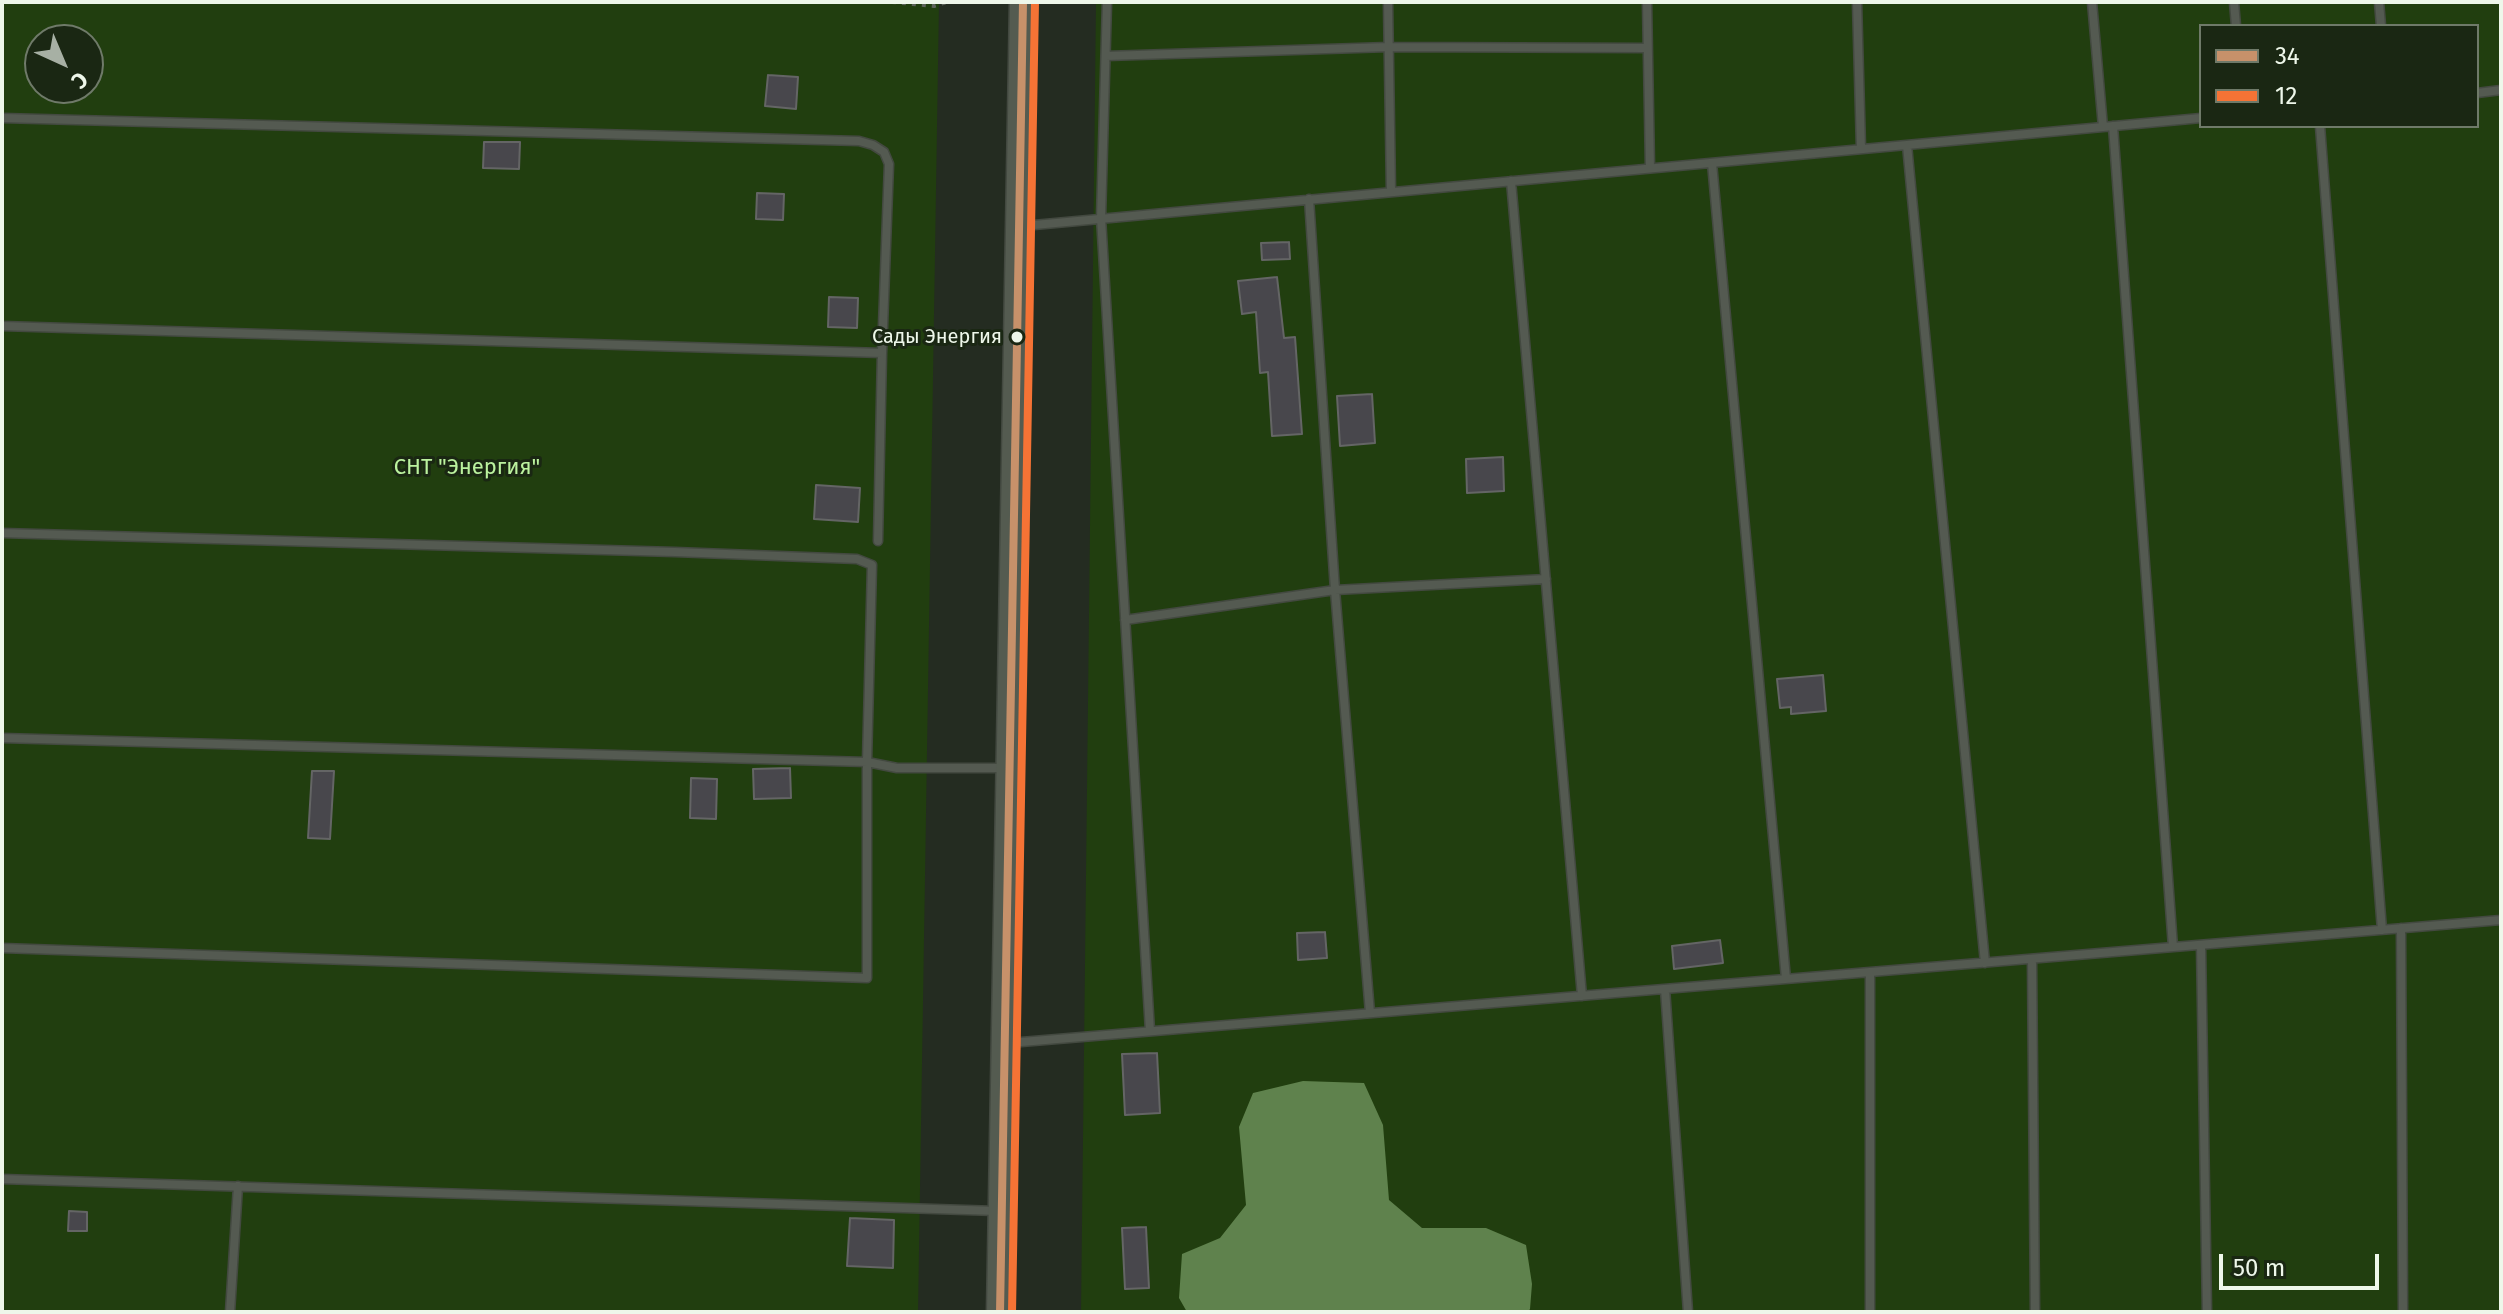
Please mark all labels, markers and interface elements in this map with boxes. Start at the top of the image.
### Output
north arrow [24,24,104,104]
legend [2199,24,2479,128]
text: 34 [2275,42,2300,70]
text: С [66,66,94,94]
text: 12 [2275,82,2297,110]
place label: Сады Энергия [872,325,1002,349]
marker: Сады Энергия [1009,329,1025,345]
park label: СНТ "Энергия" [394,455,540,481]
scale bar [2223,1238,2383,1288]
text: 50 m [2233,1254,2285,1282]

